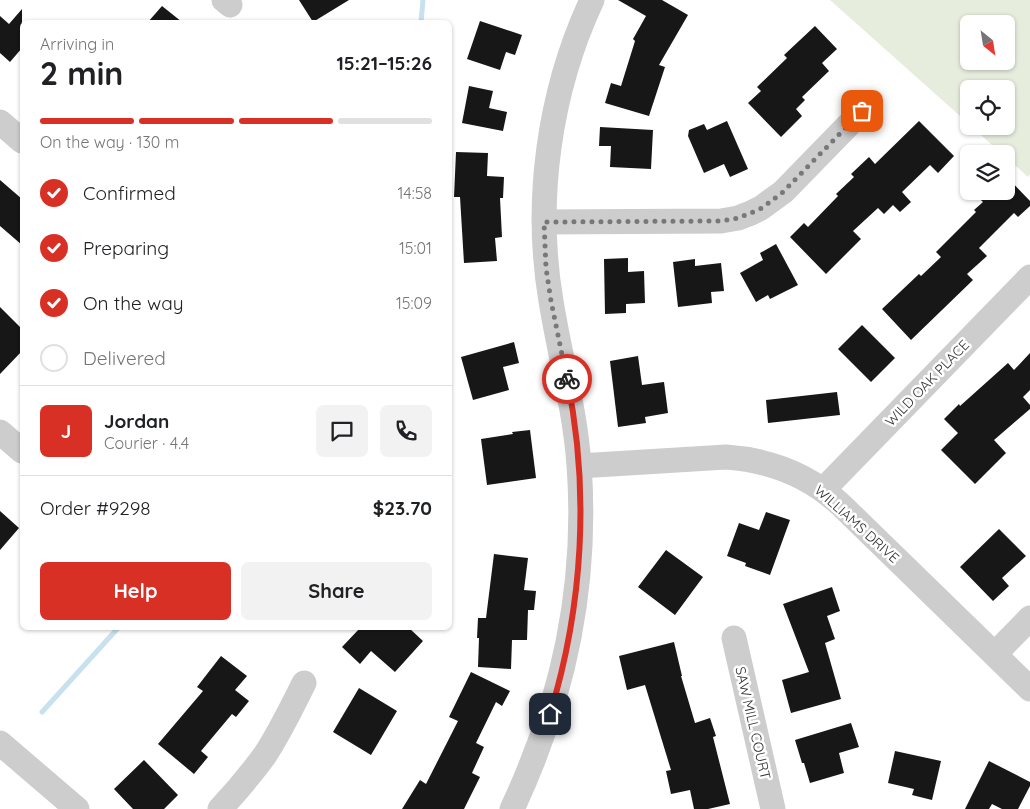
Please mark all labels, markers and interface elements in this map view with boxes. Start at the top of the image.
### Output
north arrow [960,15,1015,70]
map controls [960,15,1015,200]
text: Arriving in [40,34,114,54]
text: 15:21–15:26 [336,51,432,75]
text: 2 min [40,53,123,93]
button: locate [960,80,1015,135]
pin [841,90,883,132]
icon: bag [848,97,876,125]
text: On the way · 130 m [40,132,179,152]
button: layers [960,145,1015,200]
icon: check [40,179,68,207]
text: Confirmed [83,181,176,205]
text: 14:58 [398,183,432,203]
icon: check [40,234,68,262]
text: Preparing [83,236,169,260]
text: 15:01 [399,238,432,258]
icon: check [40,289,68,317]
text: On the way [83,291,184,315]
text: 15:09 [396,293,432,313]
street label: WILD OAK PLACE [881,336,973,430]
text: Delivered [83,346,166,370]
courier [542,354,592,404]
icon: bike [553,365,581,393]
button: chat [316,405,368,457]
button: phone [380,405,432,457]
text: Jordan [104,409,169,433]
text: J [61,419,71,443]
text: Courier · 4.4 [104,433,189,453]
street label: WILLIAMS DRIVE [811,481,903,567]
text: Order #9298 [40,496,151,520]
text: $23.70 [373,496,432,520]
button: Help [40,562,231,620]
button: Share [241,562,432,620]
street label: SAW MILL COURT [731,665,775,781]
pin [529,693,571,735]
icon: home [536,700,564,728]

